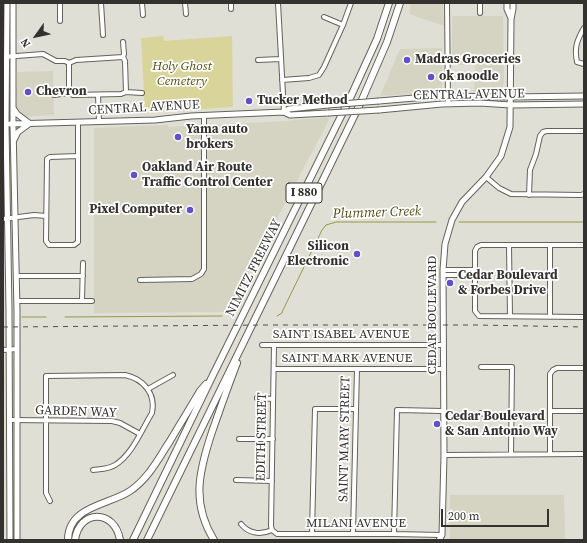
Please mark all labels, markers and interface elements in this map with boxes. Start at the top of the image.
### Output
north arrow [16,16,56,56]
text: N [17,35,34,50]
place label: Madras Groceries [415,52,521,68]
marker: Madras Groceries [402,55,412,65]
park label: Holy Ghost Cemetery [152,59,212,90]
place label: ok noodle [439,69,498,85]
marker: ok noodle [426,72,436,82]
place label: Chevron [36,84,87,100]
street label: CENTRAL AVENUE [413,86,525,104]
marker: Chevron [23,87,33,97]
place label: Tucker Method [257,93,348,109]
marker: Tucker Method [244,96,254,106]
street label: CENTRAL AVENUE [88,97,200,119]
place label: Yama auto brokers [186,122,248,153]
marker: Yama auto brokers [173,132,183,142]
place label: Oakland Air Route Traffic Control Center [142,160,272,191]
marker: Oakland Air Route Traffic Control Center [129,170,139,180]
road number: I 880 [286,183,322,203]
place label: Pixel Computer [89,202,182,218]
water label: Plummer Creek [332,203,422,223]
marker: Pixel Computer [185,205,195,215]
street label: NIMITZ FREEWAY [223,217,285,319]
place label: Silicon Electronic [287,239,349,270]
marker: Silicon Electronic [352,249,362,259]
street label: CEDAR BOULEVARD [425,255,441,375]
place label: Cedar Boulevard & Forbes Drive [458,268,558,299]
marker: Cedar Boulevard & Forbes Drive [445,278,455,288]
street label: SAINT ISABEL AVENUE [273,327,409,343]
street label: SAINT MARK AVENUE [282,351,412,367]
street label: SAINT MARY STREET [336,376,354,502]
street label: EDITH STREET [253,392,271,482]
street label: GARDEN WAY [35,403,117,421]
place label: Cedar Boulevard & San Antonio Way [445,409,558,440]
marker: Cedar Boulevard & San Antonio Way [432,419,442,429]
scale bar [443,501,551,527]
text: 200 m [448,508,480,524]
street label: MILANI AVENUE [306,516,406,532]

